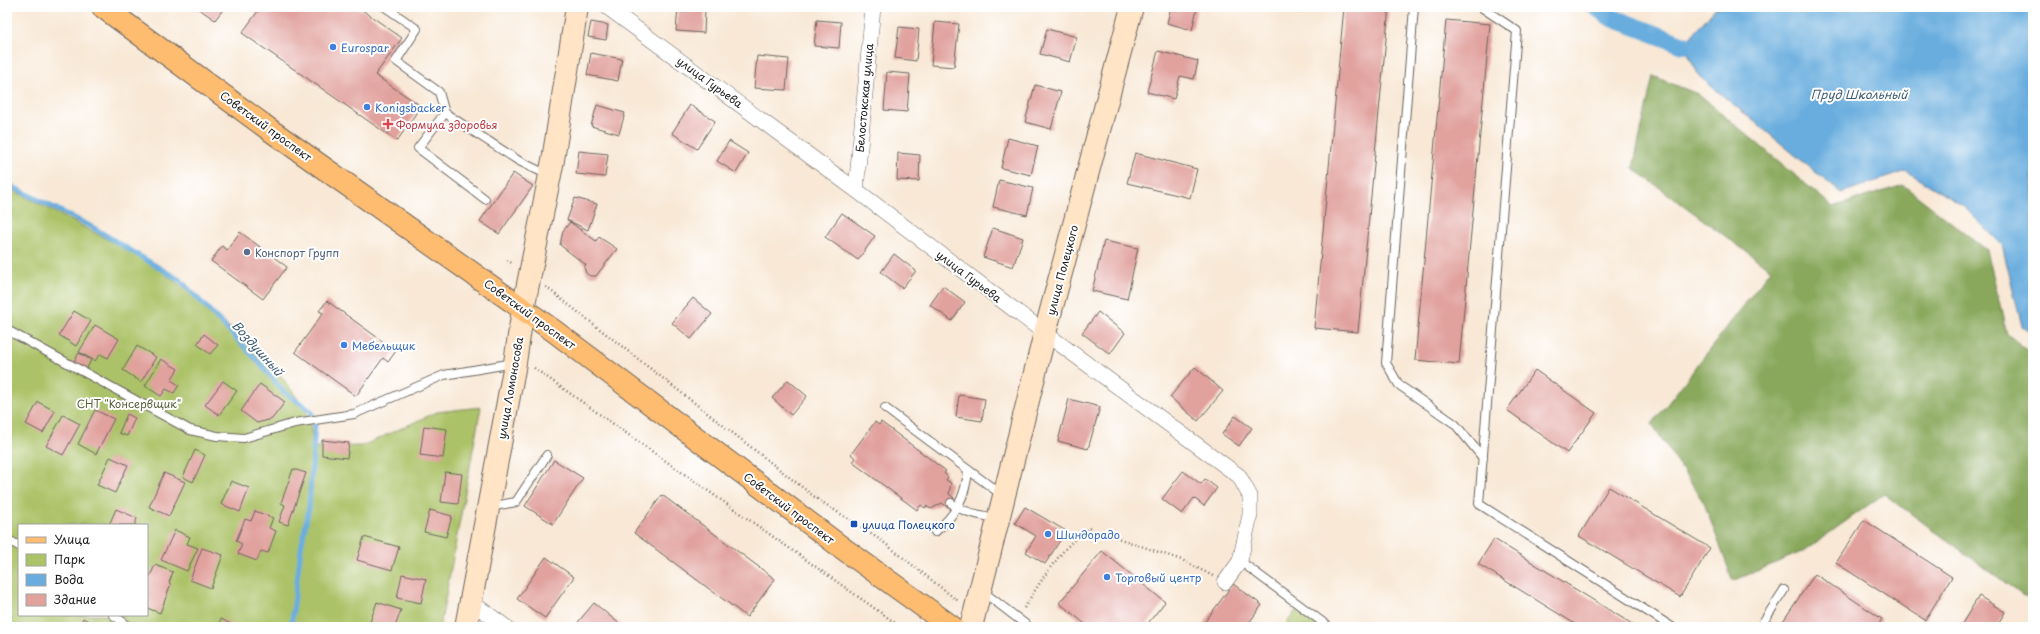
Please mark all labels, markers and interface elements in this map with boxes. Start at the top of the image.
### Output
place label: Eurospar [341,39,389,56]
marker: Eurospar [328,42,338,52]
street label: Белостокская улица [851,43,877,153]
street label: улица Гурьева [673,52,747,112]
water label: Пруд Школьный [1811,85,1909,103]
street label: Советский проспект [217,87,316,166]
place label: Konigsbacker [375,99,447,116]
marker: Konigsbacker [362,102,372,112]
place label: Формула здоровья [396,116,498,133]
marker: Формула здоровья [383,119,393,129]
street label: улица Полецкого [1042,223,1082,317]
place label: Конспорт Групп [255,244,340,261]
street label: улица Гурьева [933,246,1005,306]
marker: Конспорт Групп [242,247,252,257]
street label: Советский проспект [481,275,580,354]
water label: Воздушный [228,316,289,381]
street label: улица Ломоносова [493,335,527,441]
place label: Мебельщик [352,337,416,354]
marker: Мебельщик [339,340,349,350]
park label: СНТ "Консервщик" [77,395,181,412]
street label: Советский проспект [740,468,839,548]
place label: улица Полецкого [862,516,955,533]
marker: улица Полецкого [849,519,859,529]
legend [18,524,148,616]
place label: Шиндорадо [1056,526,1120,543]
marker: Шиндорадо [1043,529,1053,539]
text: Улица [54,530,90,548]
text: Парк [54,550,86,568]
place label: Торговый центр [1115,569,1202,586]
text: Вода [54,570,84,588]
marker: Торговый центр [1102,572,1112,582]
text: Здание [54,590,96,608]

